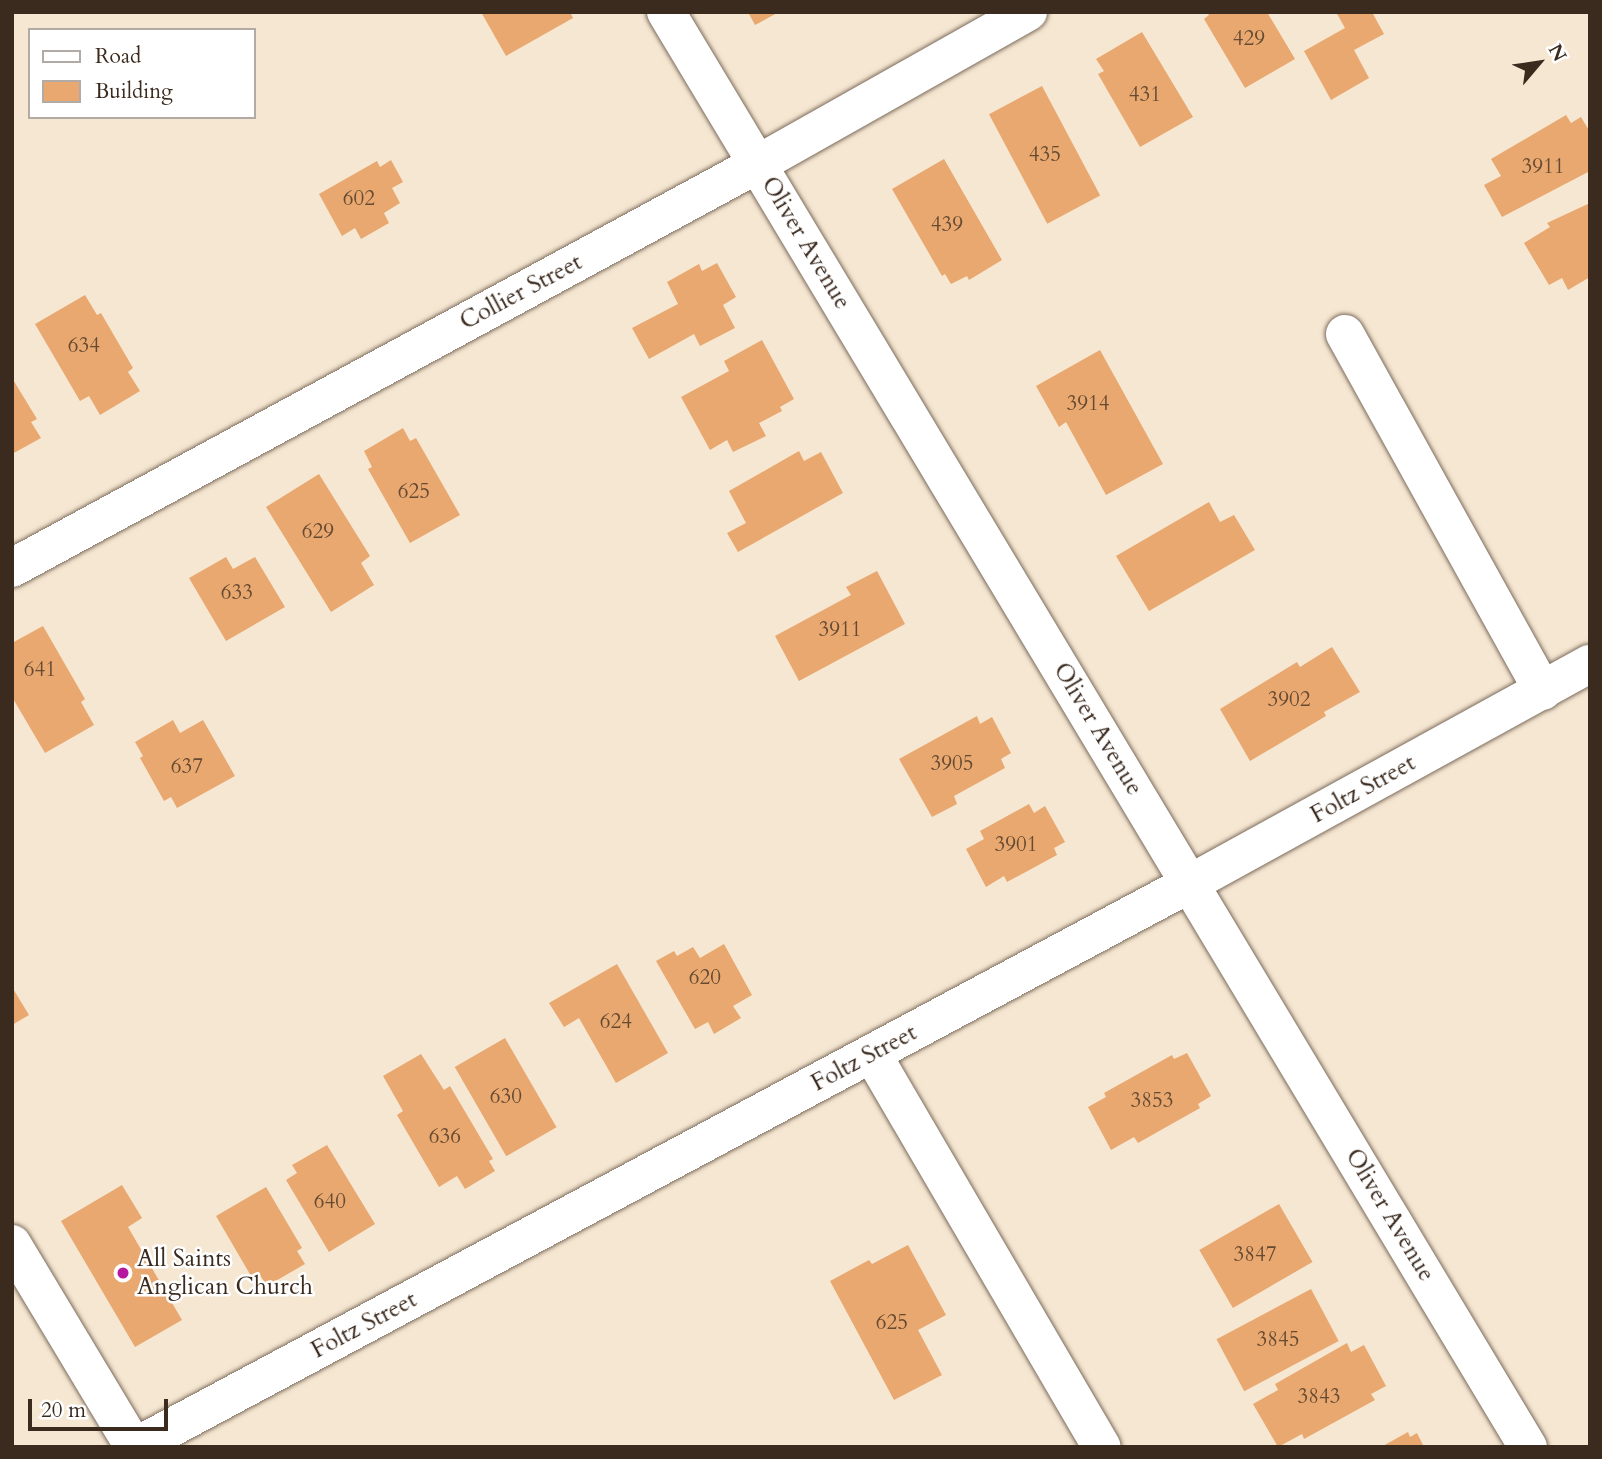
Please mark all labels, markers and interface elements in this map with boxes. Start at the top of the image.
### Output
house number: 429 [1233,26,1265,52]
legend [28,28,256,119]
north arrow [1504,28,1574,98]
text: N [1542,39,1573,66]
text: Road [95,42,141,71]
text: Building [95,77,173,106]
house number: 431 [1129,82,1161,108]
house number: 435 [1029,142,1061,168]
house number: 3911 [1521,154,1565,180]
street label: Oliver Avenue [755,171,857,315]
house number: 602 [343,186,375,212]
house number: 439 [931,212,963,238]
street label: Collier Street [455,248,587,336]
house number: 634 [68,333,100,359]
house number: 3914 [1066,391,1110,417]
house number: 625 [398,479,430,505]
house number: 629 [302,519,334,545]
house number: 633 [221,580,253,606]
house number: 3911 [818,617,862,643]
house number: 641 [24,657,56,683]
street label: Oliver Avenue [1047,657,1149,801]
house number: 3902 [1267,687,1311,713]
street label: Foltz Street [1306,748,1420,830]
house number: 3905 [930,751,974,777]
house number: 637 [171,754,203,780]
house number: 3901 [994,832,1038,858]
house number: 620 [689,965,721,991]
house number: 624 [600,1009,632,1035]
street label: Foltz Street [806,1018,922,1098]
house number: 630 [490,1084,522,1110]
house number: 3853 [1130,1088,1174,1114]
house number: 636 [429,1124,461,1150]
street label: Oliver Avenue [1339,1143,1441,1287]
house number: 640 [314,1189,346,1215]
house number: 3847 [1233,1242,1277,1268]
place label: All Saints Anglican Church [137,1245,313,1301]
marker: All Saints Anglican Church [115,1265,131,1281]
street label: Foltz Street [306,1285,422,1365]
house number: 625 [876,1310,908,1336]
house number: 3845 [1256,1327,1300,1353]
house number: 3843 [1297,1384,1341,1410]
scale bar [32,1386,172,1430]
text: 20 m [41,1396,86,1425]

